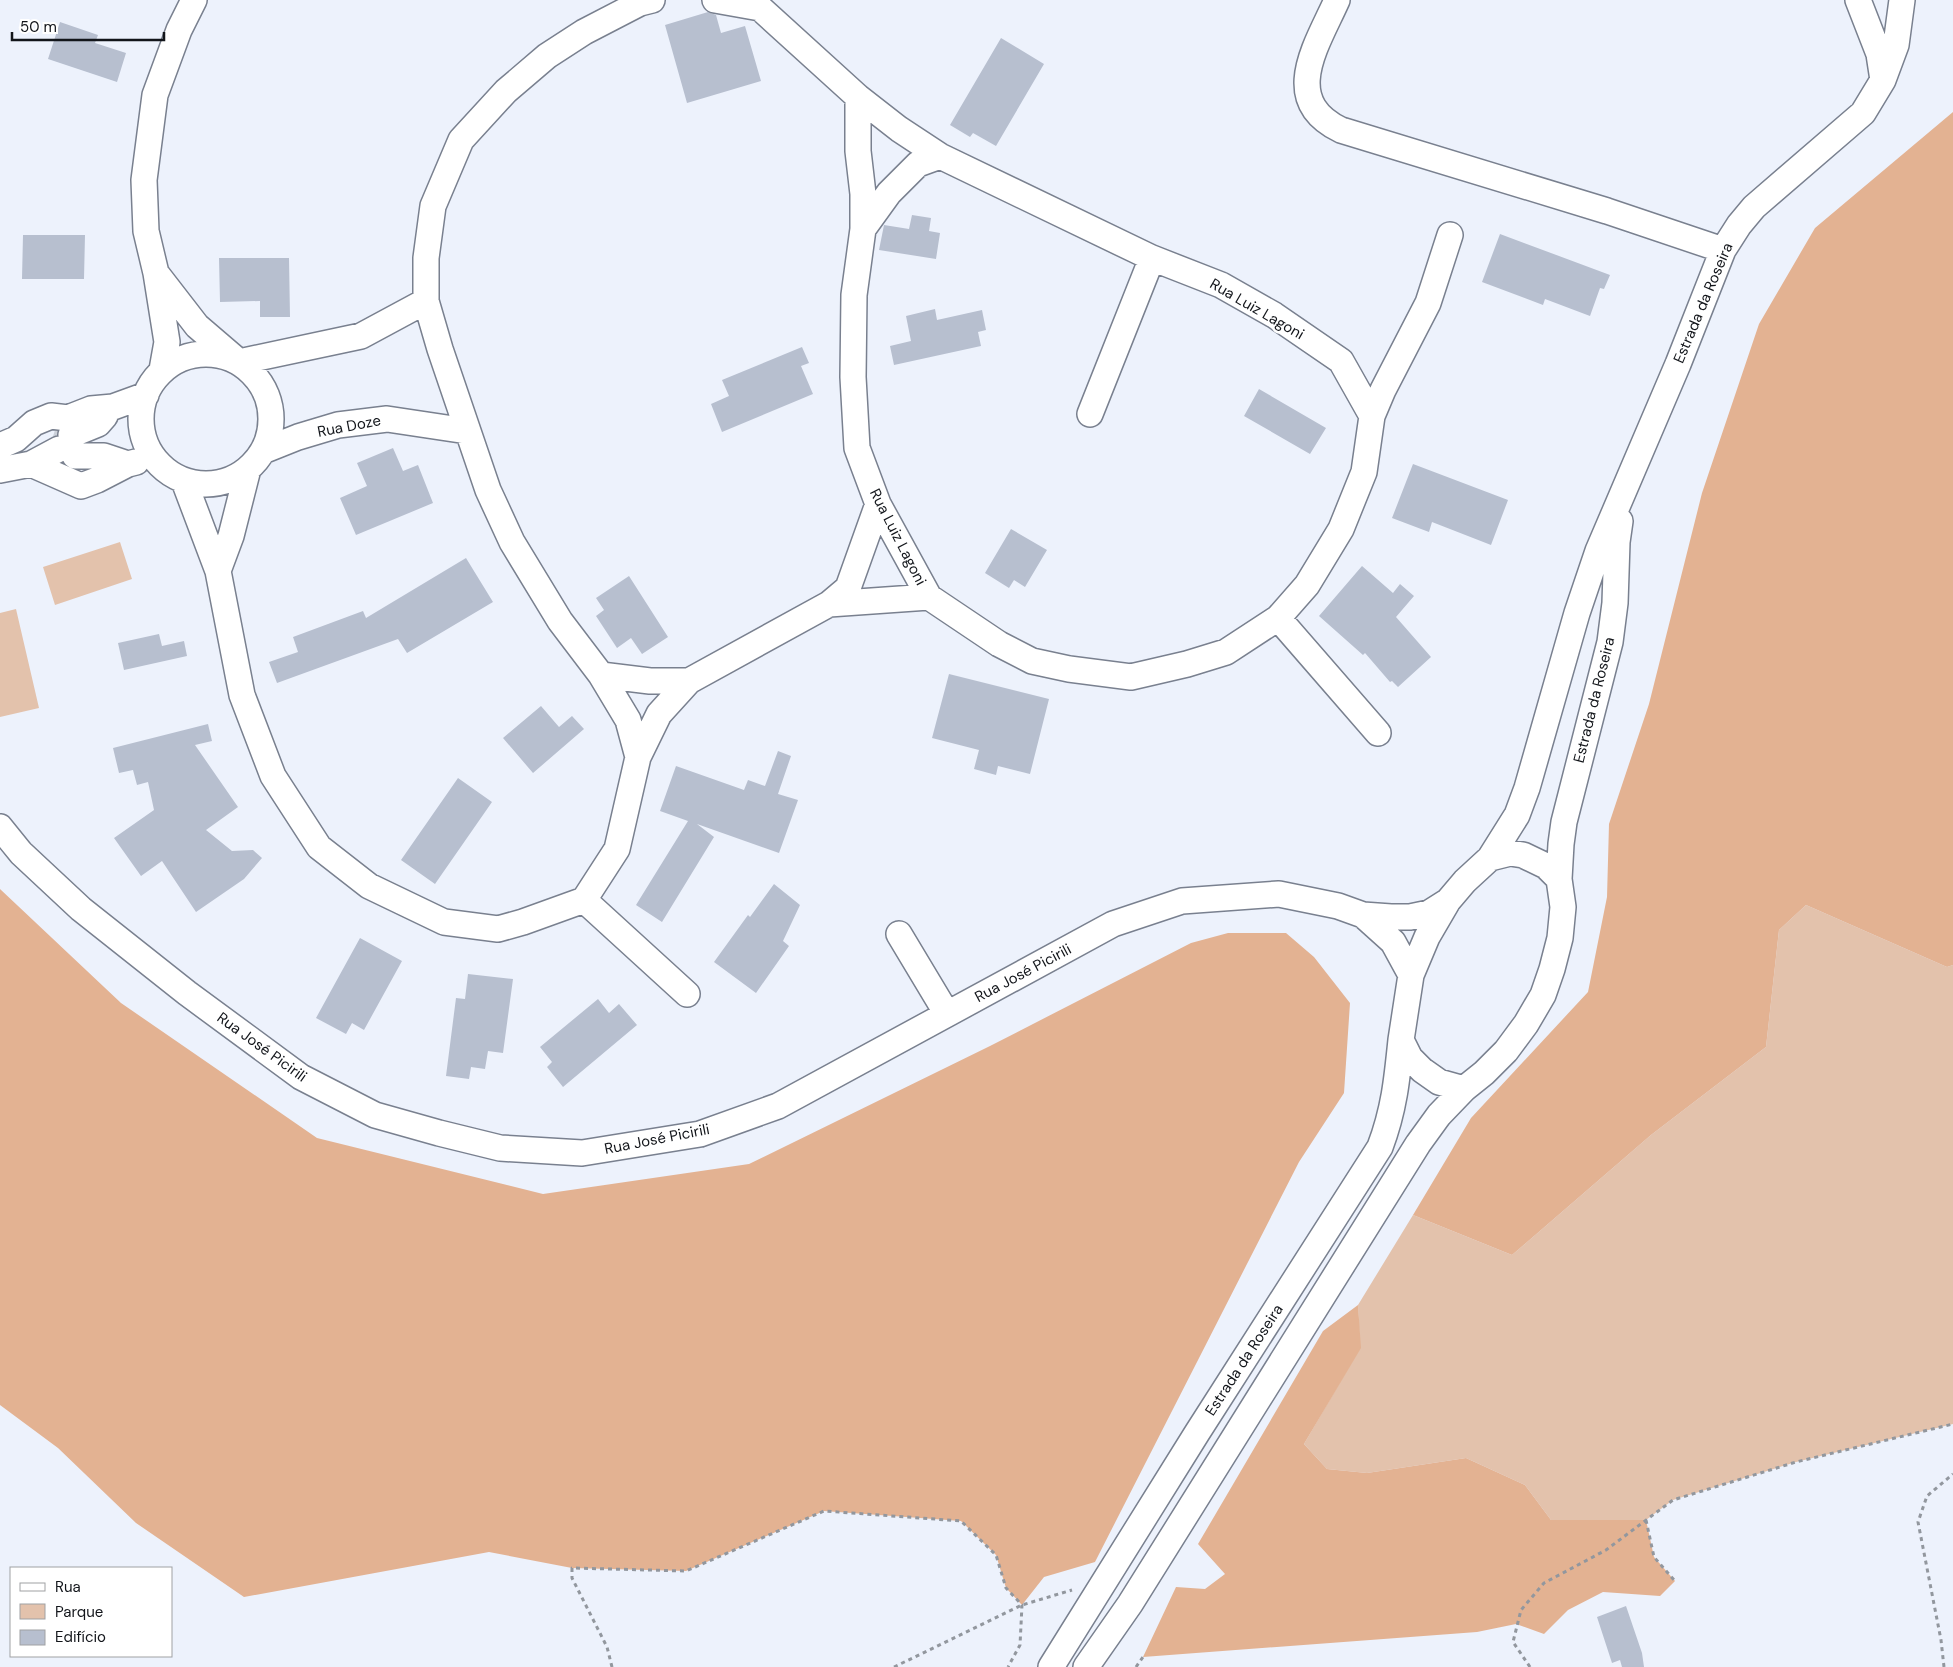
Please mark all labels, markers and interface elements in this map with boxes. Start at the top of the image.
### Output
scale bar [12,10,165,42]
text: 50 m [20,17,57,37]
street label: Estrada da Roseira [1669,240,1737,366]
street label: Rua Luiz Lagoni [1206,274,1308,344]
street label: Rua Doze [316,410,382,442]
street label: Rua Luiz Lagoni [865,485,931,589]
street label: Estrada da Roseira [1569,635,1619,765]
street label: Rua José Picirili [971,939,1075,1007]
street label: Rua José Picirili [213,1008,311,1086]
street label: Rua José Picirili [603,1119,711,1159]
street label: Estrada da Roseira [1200,1300,1288,1420]
legend [10,1567,172,1657]
text: Rua [55,1577,81,1597]
text: Parque [55,1602,103,1622]
text: Edifício [55,1627,106,1647]

